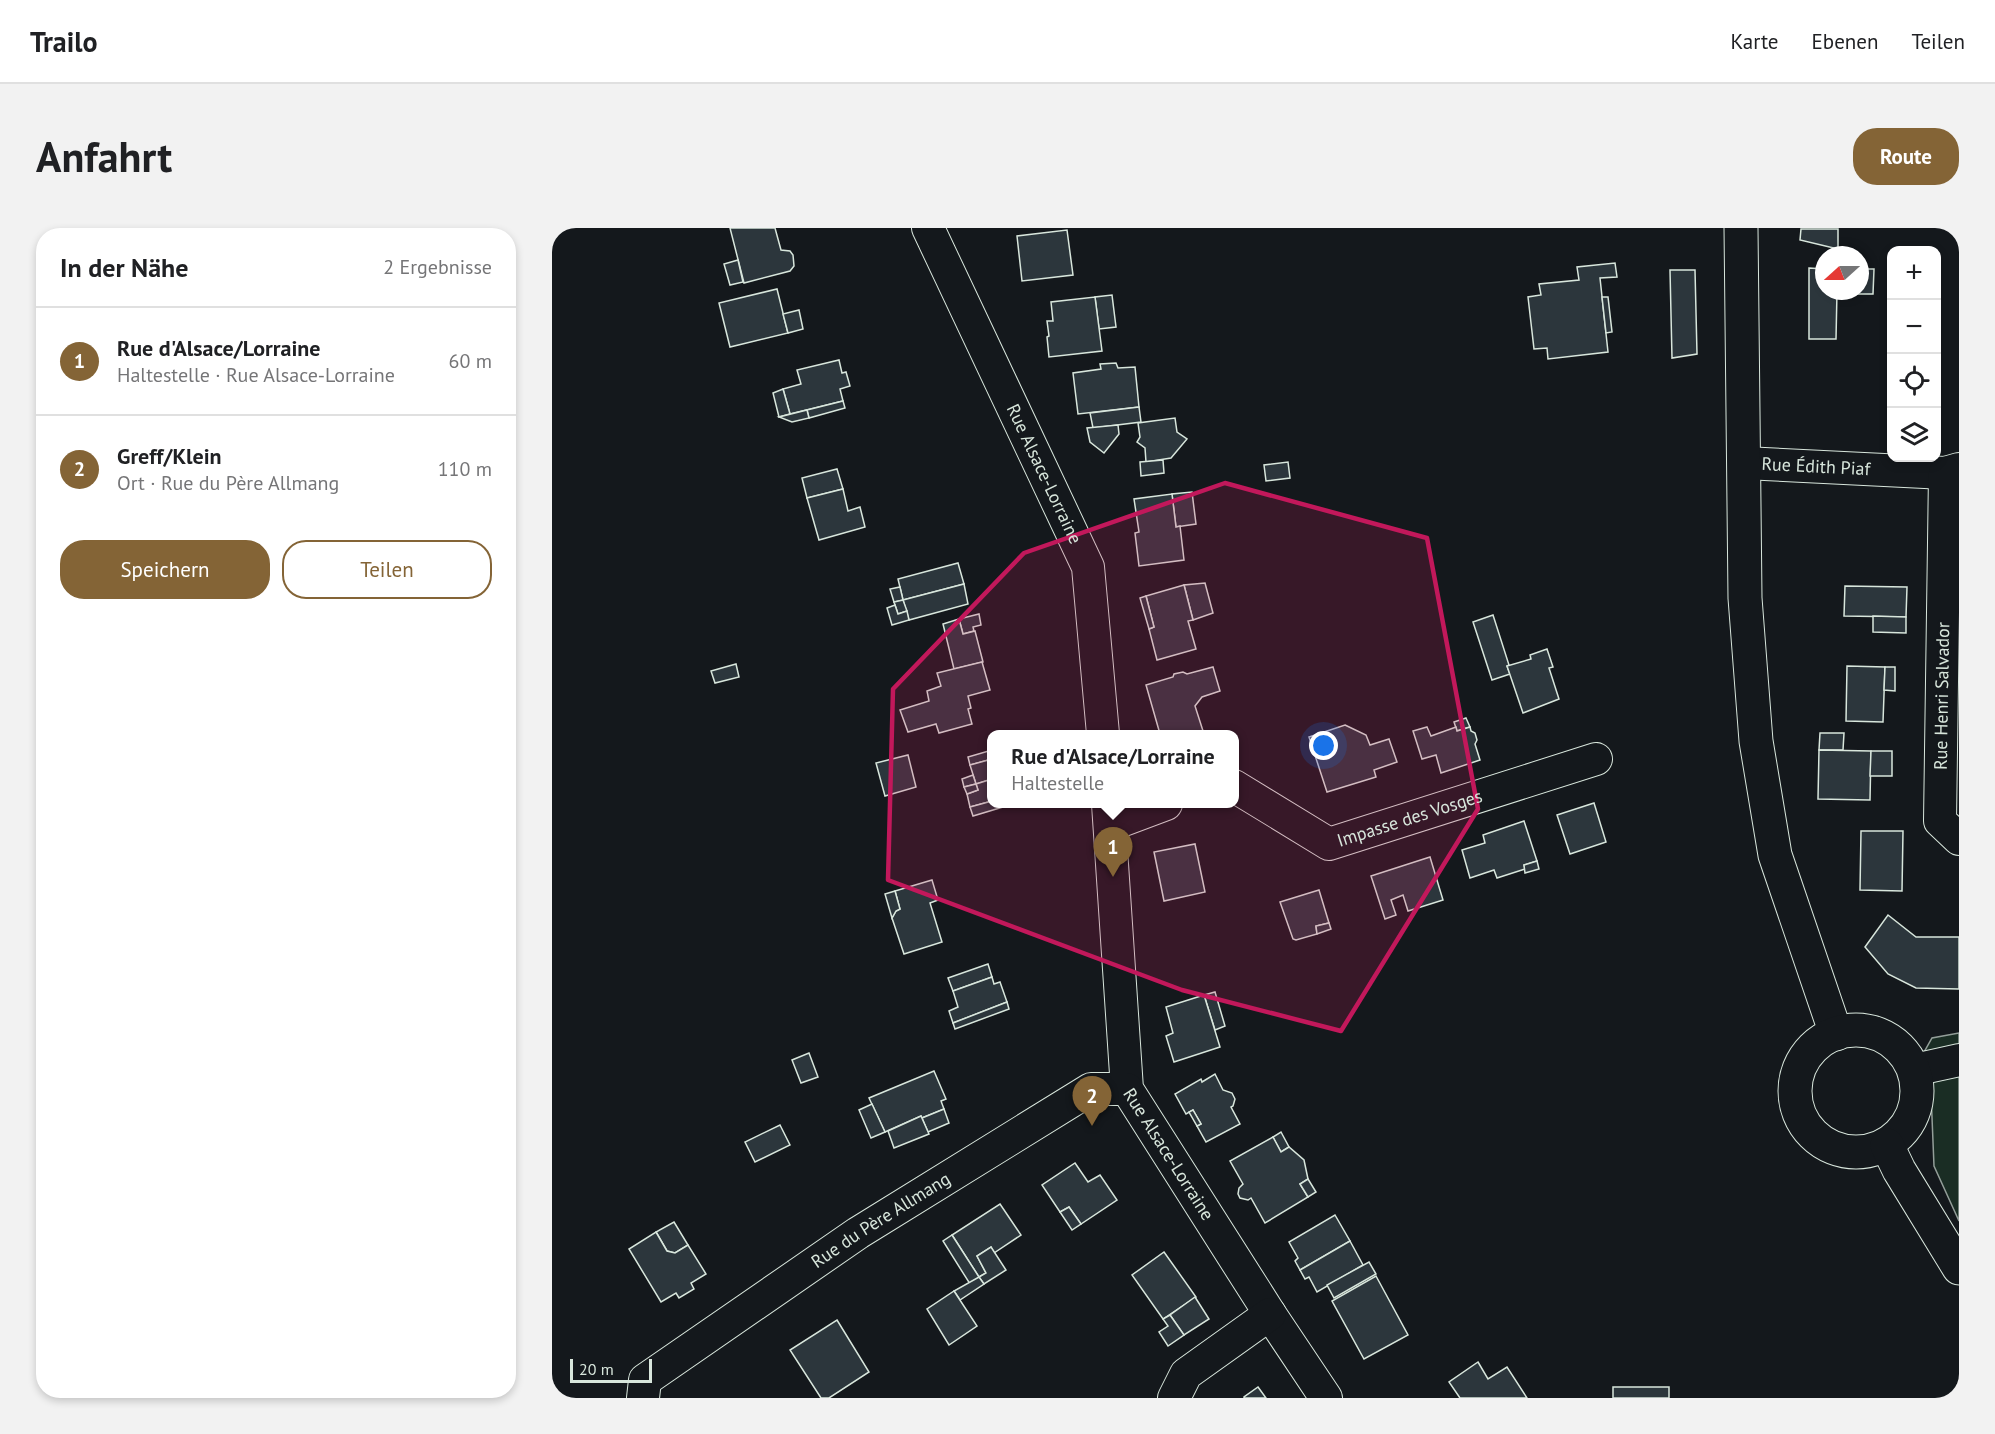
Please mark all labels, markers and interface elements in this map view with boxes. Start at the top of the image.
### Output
text: Trailo [30,23,97,60]
text: Karte [1731,28,1779,55]
text: Ebenen [1812,28,1878,55]
text: Teilen [1911,28,1965,55]
button: Route [1853,128,1959,185]
text: Anfahrt [36,129,172,184]
north arrow [1815,246,1869,300]
map controls [1887,246,1941,462]
button: + [1887,246,1941,300]
text: In der Nähe [60,251,188,284]
text: 2 Ergebnisse [383,254,492,280]
button: − [1887,300,1941,354]
text: Rue d'Alsace/Lorraine [117,334,321,362]
text: 1 [74,348,85,374]
text: 60 m [449,348,492,374]
button: locate [1887,354,1941,408]
text: Haltestelle · Rue Alsace-Lorraine [117,362,395,388]
street label: Rue Alsace-Lorraine [1002,400,1087,548]
button: layers [1887,408,1941,462]
text: Greff/Klein [117,442,222,470]
street label: Rue Édith Piaf [1761,452,1872,480]
text: 2 [74,456,85,482]
text: 110 m [438,456,492,482]
text: Ort · Rue du Père Allmang [117,470,339,496]
button: Speichern [60,540,270,599]
button: Teilen [282,540,492,599]
street label: Rue Henri Salvador [1929,622,1954,770]
popup [987,730,1239,808]
your location [1309,731,1338,760]
text: Rue d'Alsace/Lorraine [1011,742,1215,770]
text: Haltestelle [1011,770,1104,796]
street label: Impasse des Vosges [1334,784,1485,852]
pin: 1 [1094,828,1132,877]
pin: 2 [1072,1076,1112,1126]
street label: Rue Alsace-Lorraine [1118,1084,1219,1224]
street label: Rue du Père Allmang [807,1167,954,1273]
scale bar [570,1356,652,1384]
text: 20 m [579,1359,614,1379]

